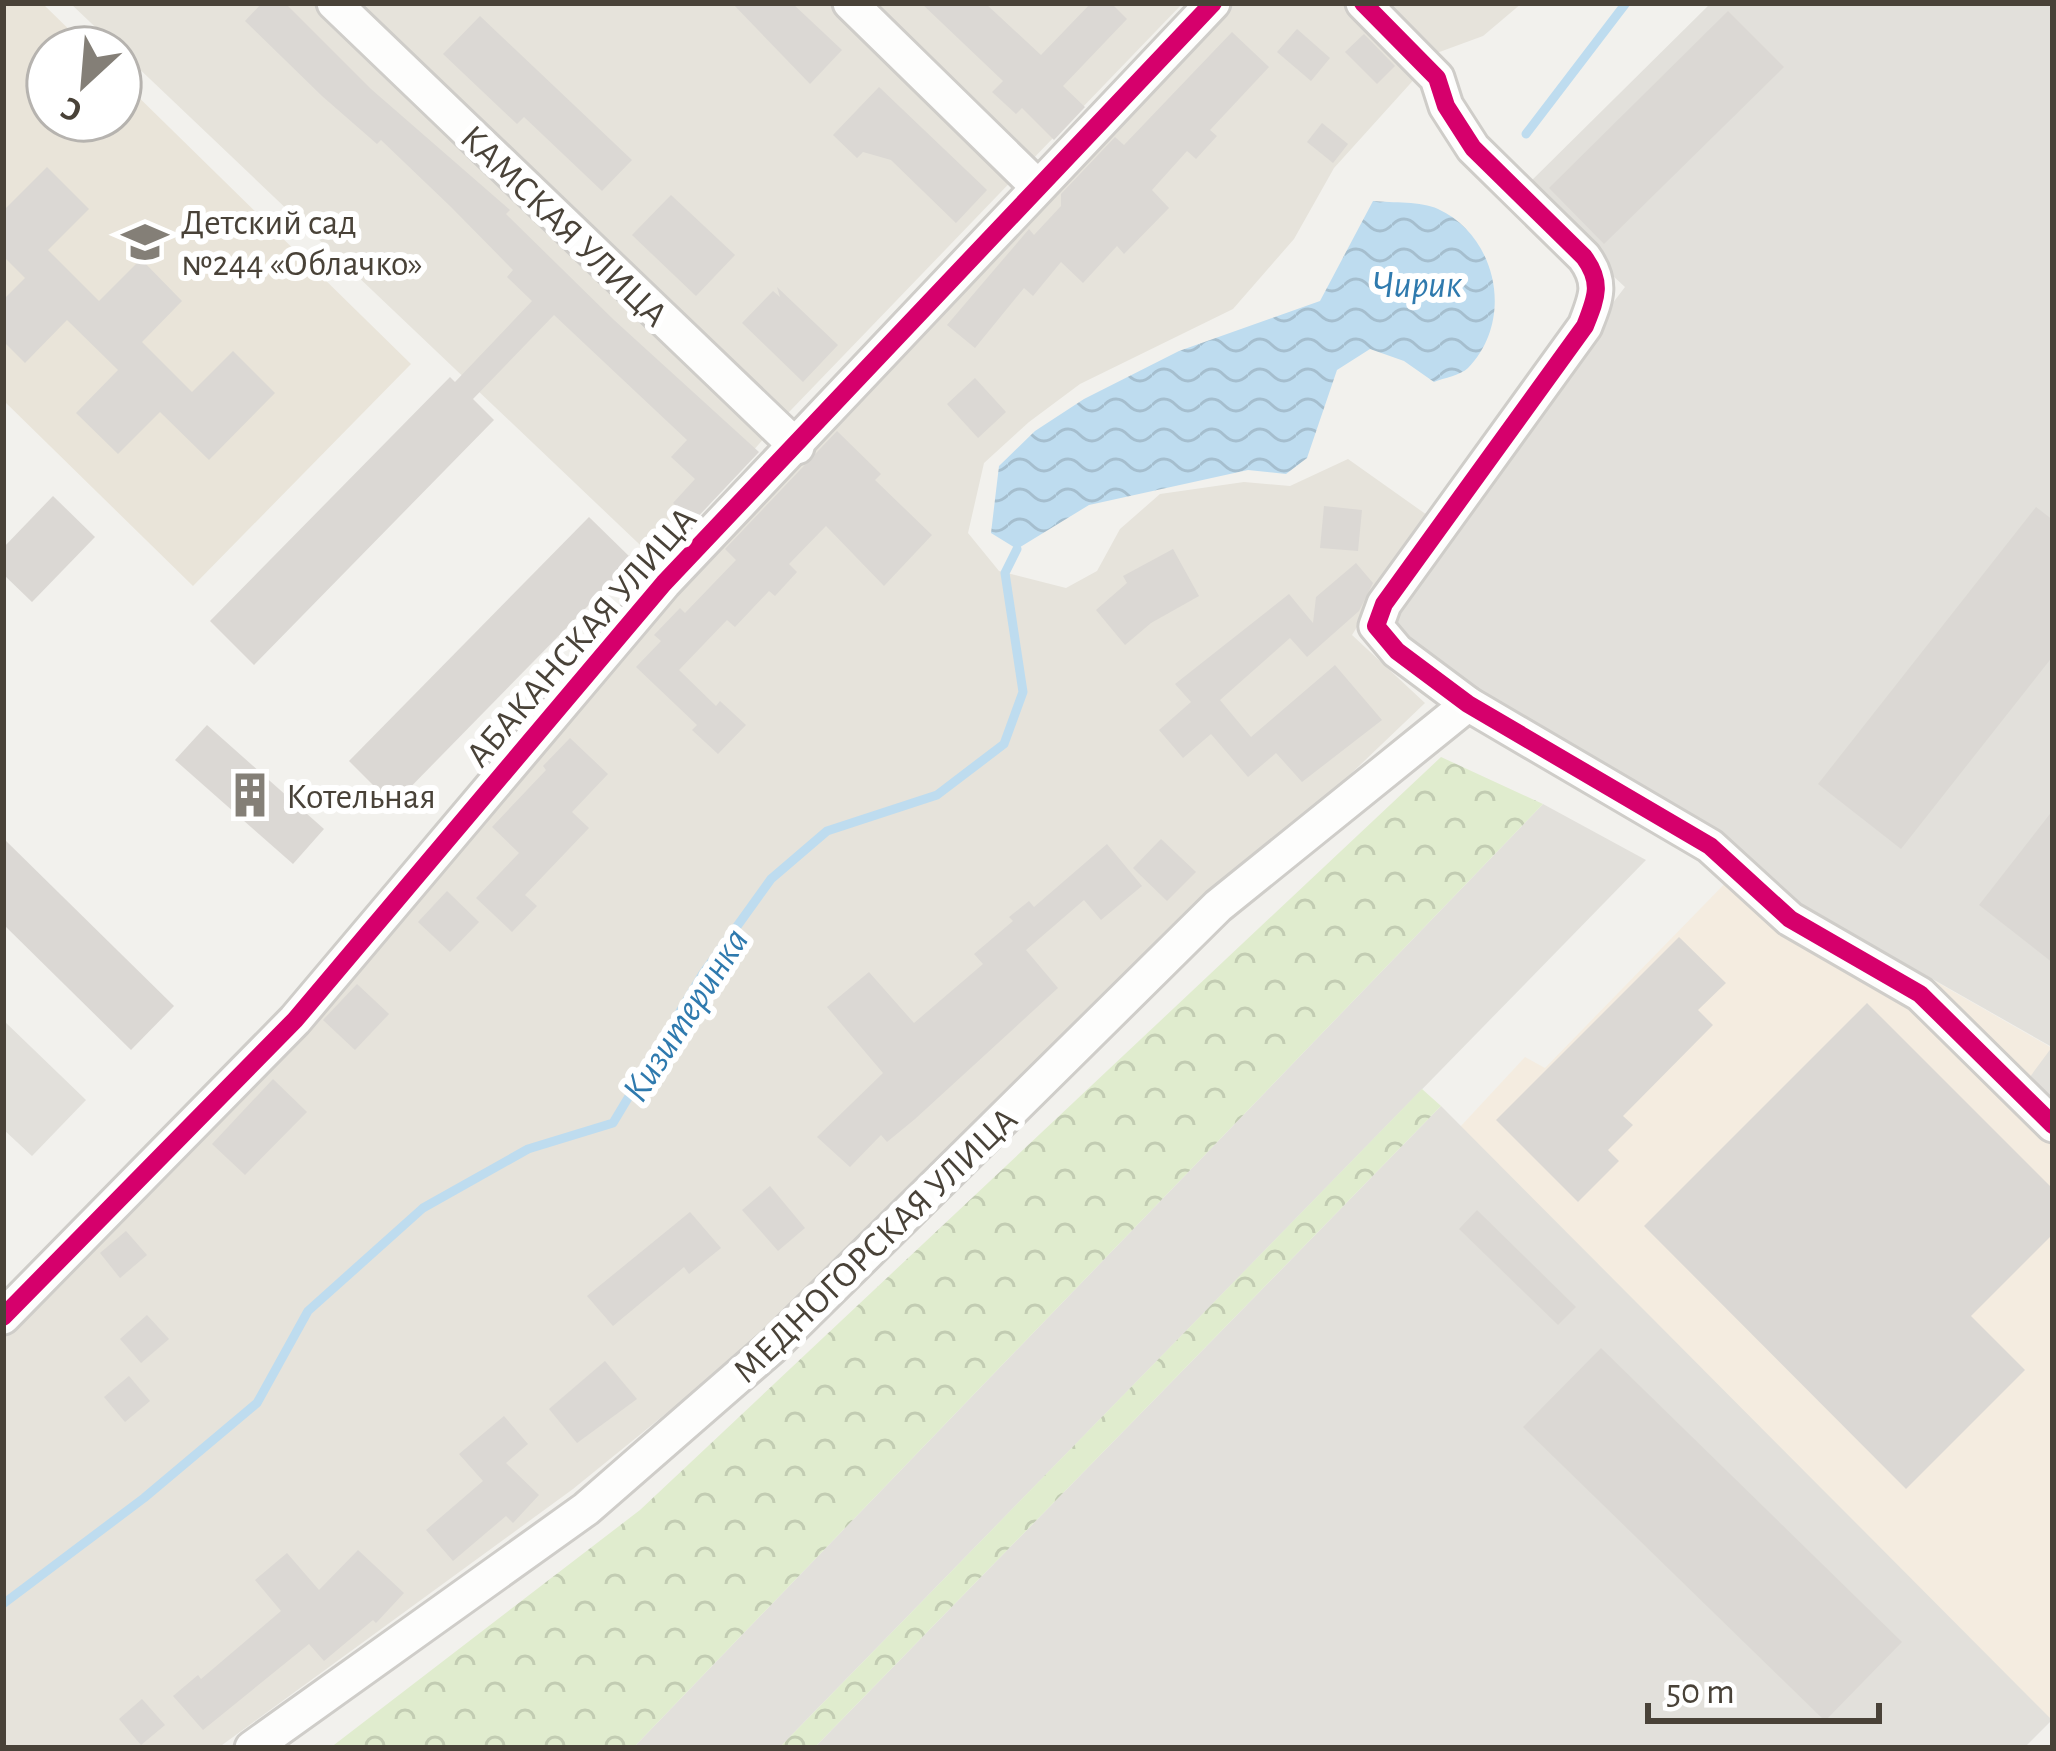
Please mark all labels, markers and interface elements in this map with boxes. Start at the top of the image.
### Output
north arrow [24,24,144,144]
text: С [57,90,87,128]
street label: КАМСКАЯ УЛИЦА [453,119,674,334]
place label: Детский сад №244 «Облачко» [181,205,423,282]
school or university icon: Детский сад №244 «Облачко» [120,217,170,267]
water label: Чирик [1372,266,1463,305]
street label: АБАКАНСКАЯ УЛИЦА [460,501,703,774]
building icon: Котельная [225,770,275,820]
place label: Котельная [286,779,436,815]
water label: Кизитеринка [616,922,756,1109]
street label: МЕДНОГОРСКАЯ УЛИЦА [727,1101,1024,1390]
scale bar [1648,1649,1879,1723]
text: 50 m [1666,1674,1735,1710]

